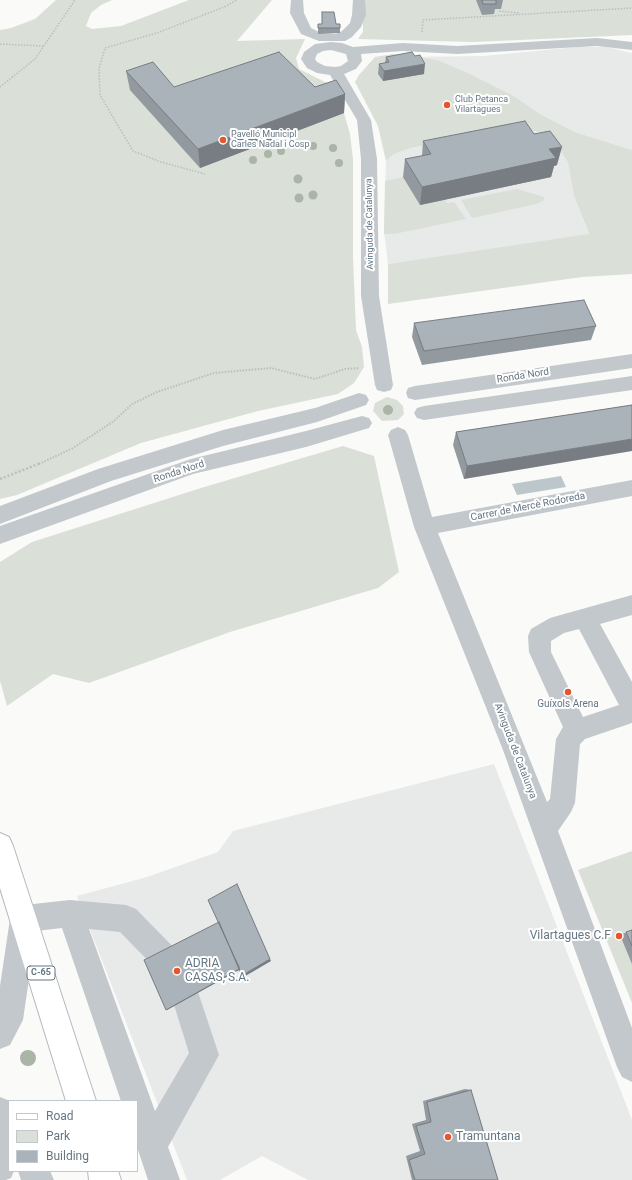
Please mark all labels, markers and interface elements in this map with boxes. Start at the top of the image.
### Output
place label: Club Petanca Vilartagues [455,95,508,116]
marker: Club Petanca Vilartagues [442,100,452,110]
place label: Pavelló Municipl Carles Nadal i Cosp [231,130,309,151]
marker: Pavelló Municipl Carles Nadal i Cosp [218,135,228,145]
street label: Avinguda de Catalunya [364,178,376,270]
street label: Ronda Nord [496,366,550,386]
street label: Ronda Nord [152,458,206,486]
street label: Carrer de Mercè Rodoreda [470,490,586,524]
marker: Guíxols Arena [563,687,573,697]
place label: Guíxols Arena [537,698,599,710]
street label: Avinguda de Catalunya [491,702,539,800]
place label: Vilartagues C.F [530,929,611,943]
marker: Vilartagues C.F [614,931,624,941]
place label: ADRIA CASAS, S.A. [185,957,249,985]
road number: C-65 [27,966,55,980]
marker: ADRIA CASAS, S.A. [172,966,182,976]
legend [8,1100,138,1172]
text: Road [46,1109,74,1123]
text: Park [46,1129,70,1143]
place label: Tramuntana [456,1130,520,1144]
marker: Tramuntana [443,1132,453,1142]
text: Building [46,1149,89,1163]

